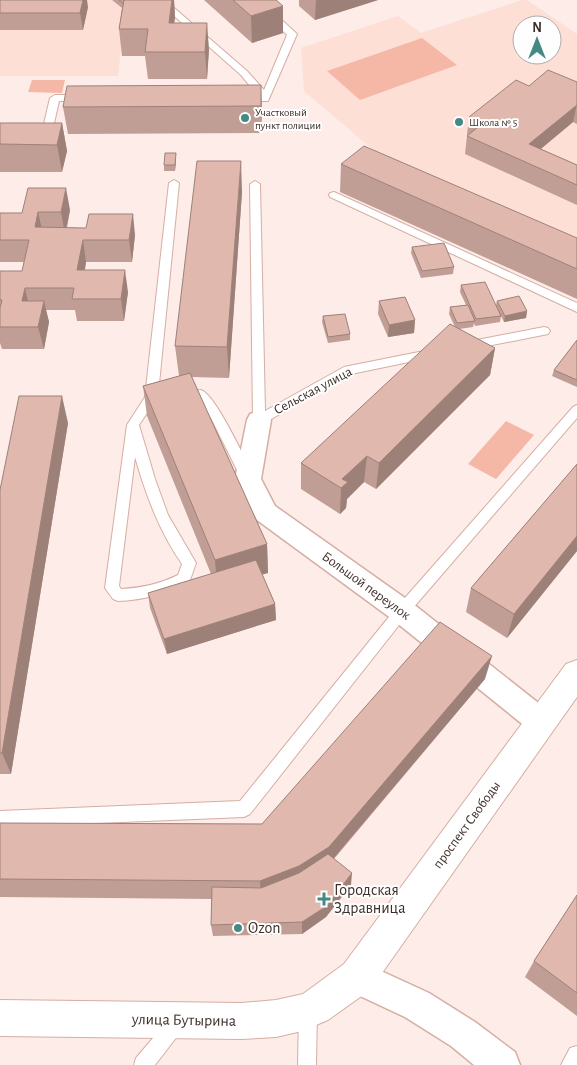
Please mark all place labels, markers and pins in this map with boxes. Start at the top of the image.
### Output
place label: Участковый пункт полиции [255,107,321,131]
marker: Участковый пункт полиции [239,112,251,124]
marker: Школа № 5 [453,116,465,128]
place label: Школа № 5 [469,117,518,128]
place label: Городская Здравница [334,882,406,916]
marker: Городская Здравница [318,893,330,905]
place label: Ozon [248,920,280,936]
marker: Ozon [232,922,244,934]

